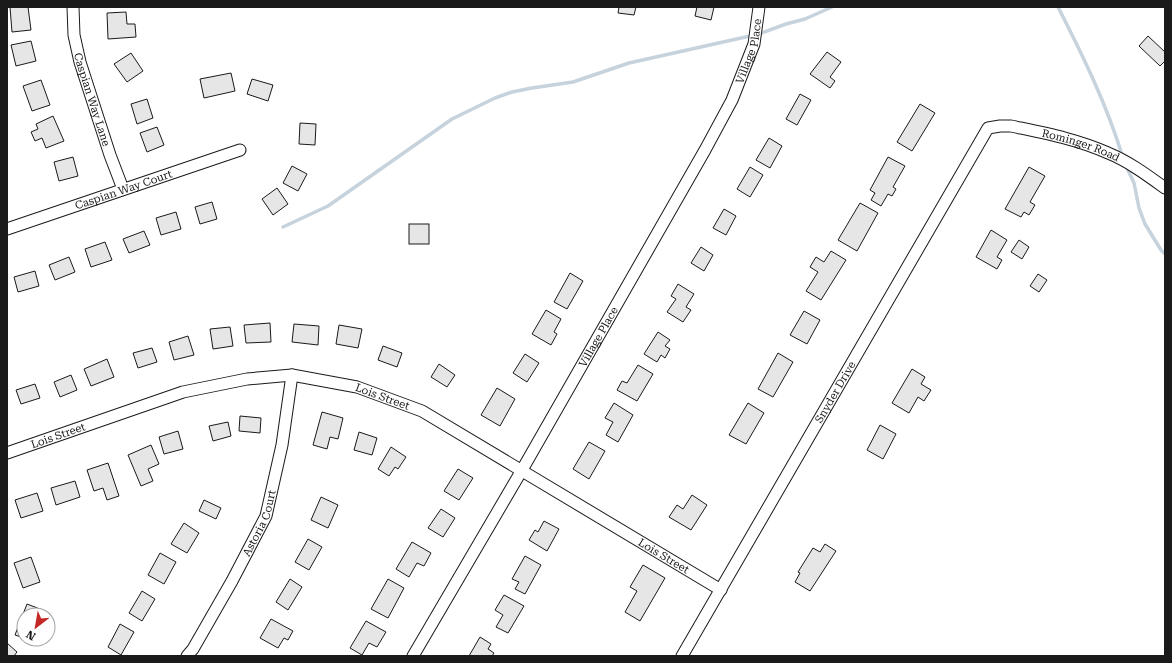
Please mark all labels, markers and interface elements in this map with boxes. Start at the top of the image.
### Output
street label: Village Place [733,18,764,86]
street label: Caspian Way Lane [71,52,113,148]
street label: Rominger Road [1041,127,1122,164]
street label: Caspian Way Court [73,167,174,212]
street label: Village Place [576,305,621,370]
street label: Snyder Drive [812,359,858,426]
street label: Lois Street [353,381,411,413]
street label: Lois Street [29,420,87,451]
street label: Astoria Court [240,489,279,559]
street label: Lois Street [636,536,691,576]
north arrow [16,607,56,647]
text: N [24,627,38,643]

